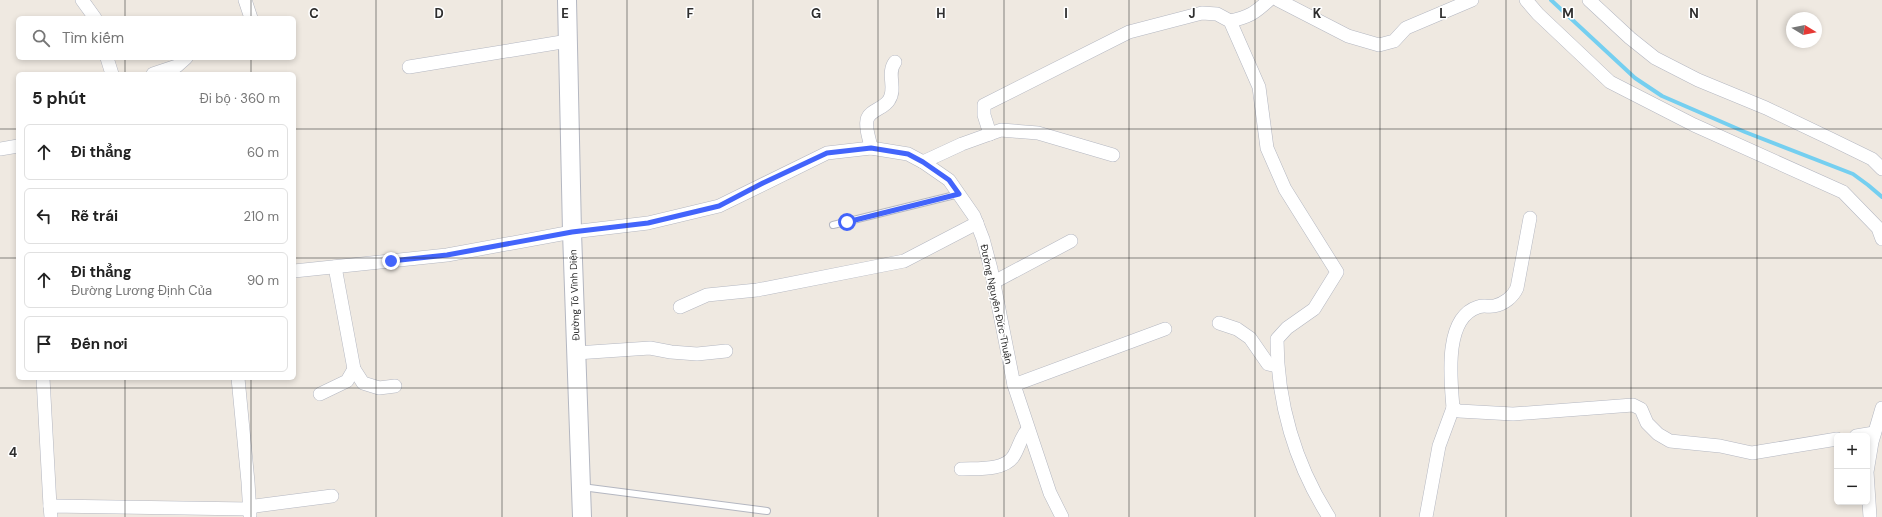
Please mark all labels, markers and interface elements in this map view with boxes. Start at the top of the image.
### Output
text: C [309,5,319,22]
text: D [434,5,444,22]
text: E [561,5,569,22]
text: F [686,5,694,22]
text: G [811,5,821,22]
text: H [936,5,946,22]
text: I [1064,5,1068,22]
text: J [1188,5,1196,22]
text: K [1313,5,1322,22]
text: L [1439,5,1447,22]
text: M [1562,5,1574,22]
text: N [1689,5,1699,22]
north arrow [1786,12,1822,48]
search box [16,16,296,60]
icon: search [30,27,52,49]
text: Tìm kiếm [62,28,124,48]
text: 5 phút [32,87,86,109]
text: Đi bộ · 360 m [200,90,280,107]
icon: ahead [33,141,55,163]
text: Đi thẳng [71,142,132,162]
text: 60 m [247,144,279,161]
icon: left [33,205,55,227]
text: Rẽ trái [71,206,118,226]
text: 210 m [244,208,279,225]
route start [838,213,856,231]
street label: Đường Nguyễn Đức Thuận [977,243,1016,366]
street label: Đường Tô Vĩnh Diện [566,249,583,341]
route end [382,252,400,270]
text: Đi thẳng [71,262,132,282]
icon: ahead [33,269,55,291]
text: 90 m [247,272,279,289]
text: Đường Lương Định Của [71,282,212,299]
icon: arrive [33,333,55,355]
text: Đến nơi [71,334,128,354]
map controls [1834,433,1870,505]
button: + [1834,433,1870,469]
text: 4 [9,444,17,461]
button: − [1834,469,1870,505]

